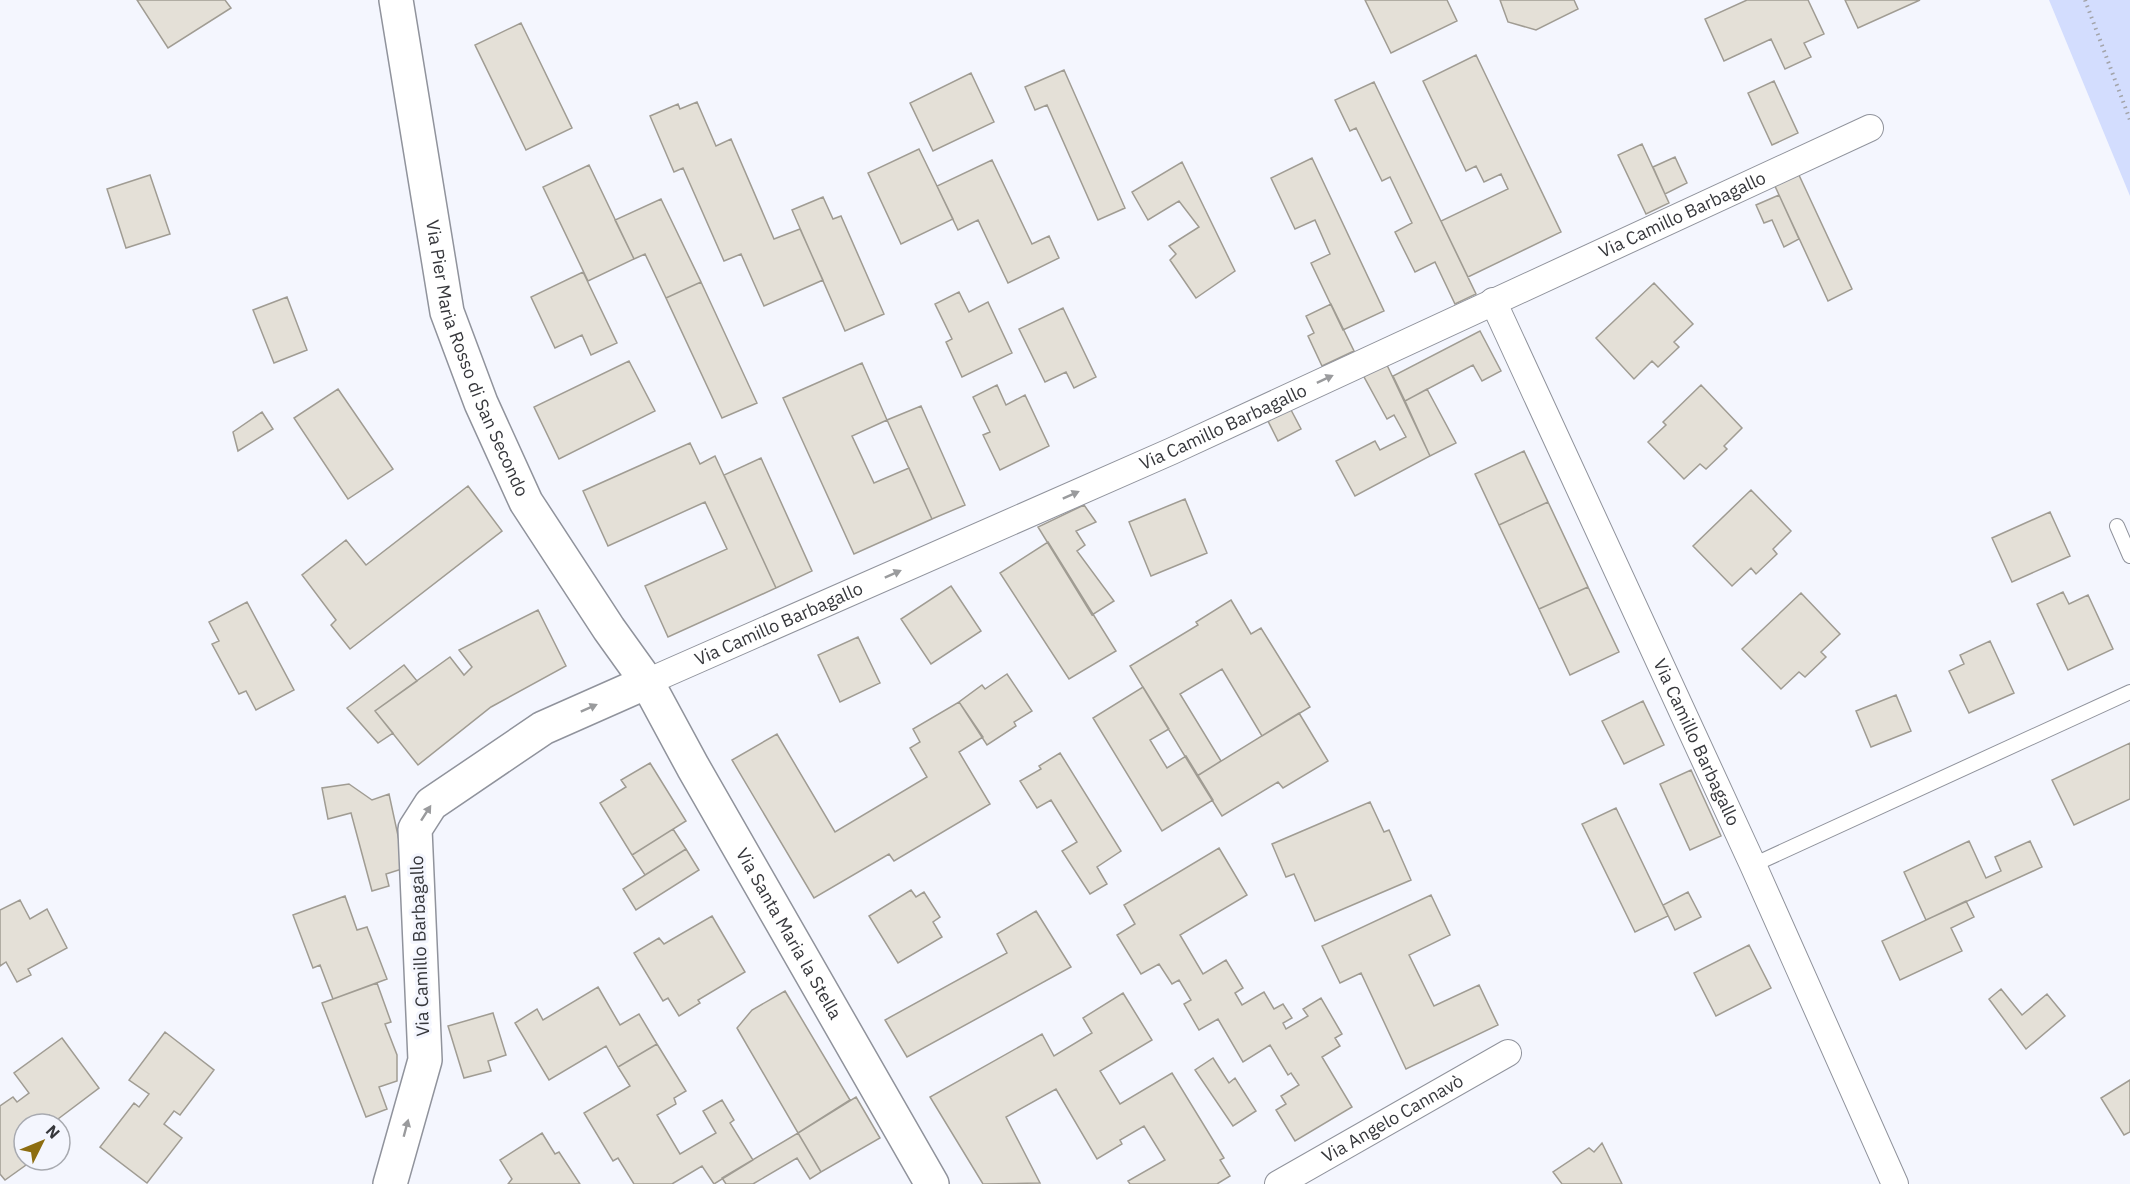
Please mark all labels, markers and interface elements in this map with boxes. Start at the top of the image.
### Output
street label: Via Camillo Barbagallo [1595,166,1769,263]
street label: Via Pier Maria Rosso di San Secondo [421,218,534,500]
one-way arrow [1316,374,1334,384]
street label: Via Camillo Barbagallo [1136,378,1310,475]
one-way arrow [1062,490,1080,499]
one-way arrow [884,569,901,578]
street label: Via Camillo Barbagallo [691,576,866,671]
street label: Via Camillo Barbagallo [1649,655,1745,829]
one-way arrow [580,703,598,713]
one-way arrow [420,805,432,821]
street label: Via Santa Maria la Stella [731,844,847,1024]
street label: Via Camillo Barbagallo [405,855,434,1037]
street label: Via Angelo Cannavò [1318,1069,1467,1168]
north arrow [12,1112,72,1172]
one-way arrow [402,1118,411,1136]
text: N [42,1121,64,1143]

